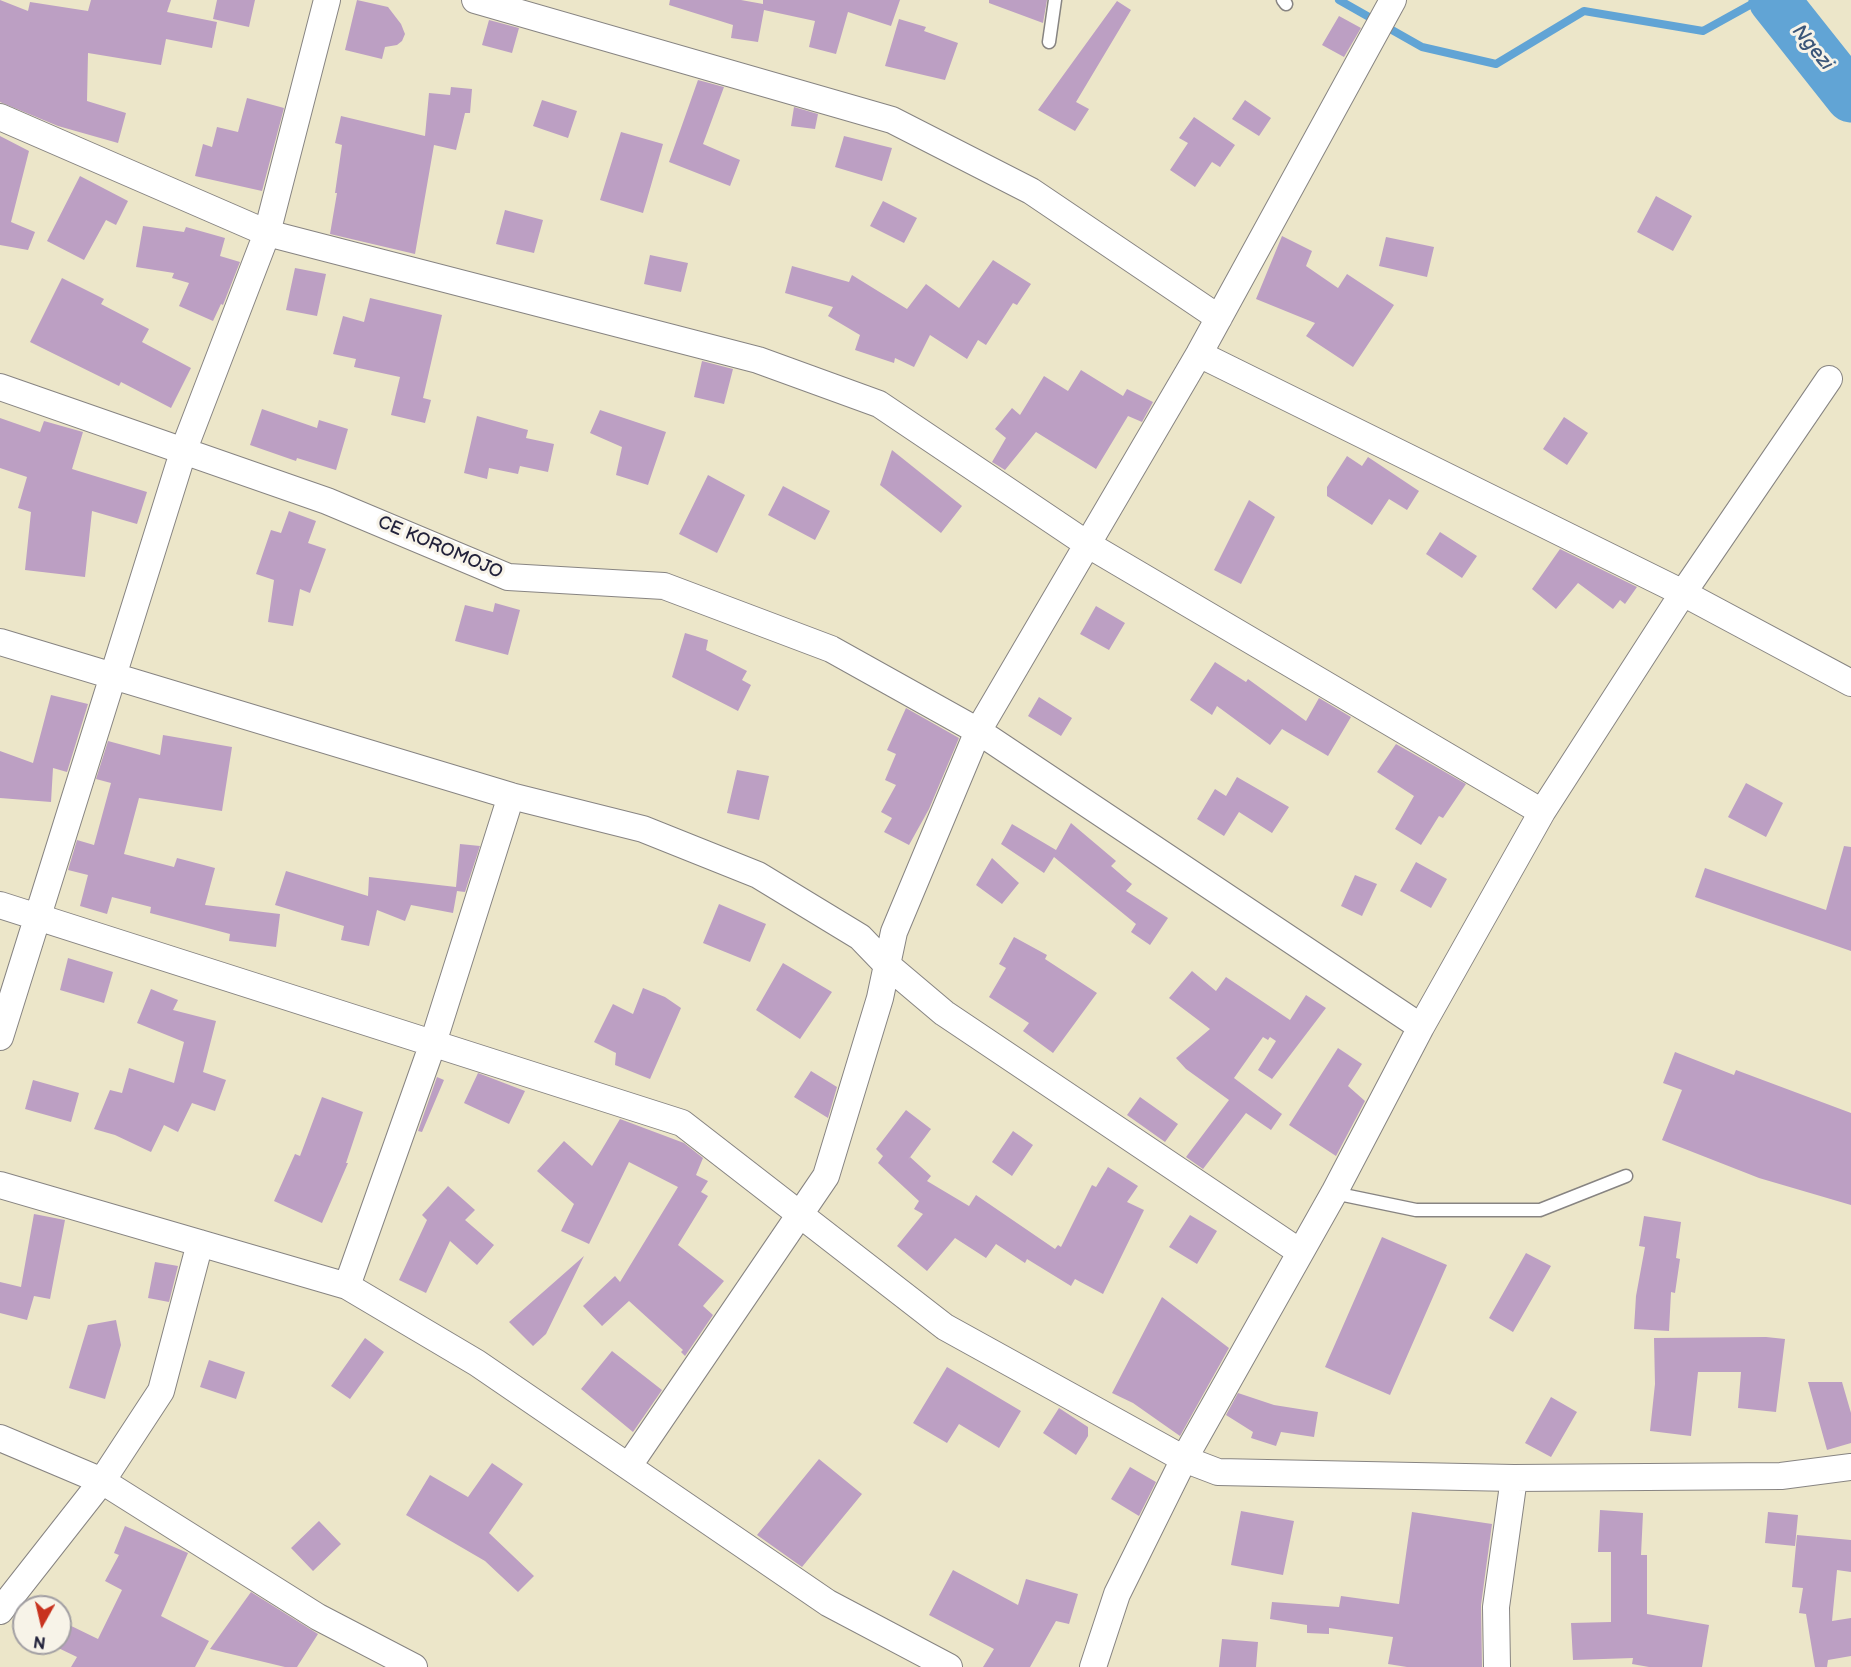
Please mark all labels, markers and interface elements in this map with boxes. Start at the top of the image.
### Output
water label: Ngezi [1786,20,1838,76]
street label: CE KOROMOJO [374,512,506,584]
north arrow [12,1595,72,1655]
text: N [32,1631,47,1652]

